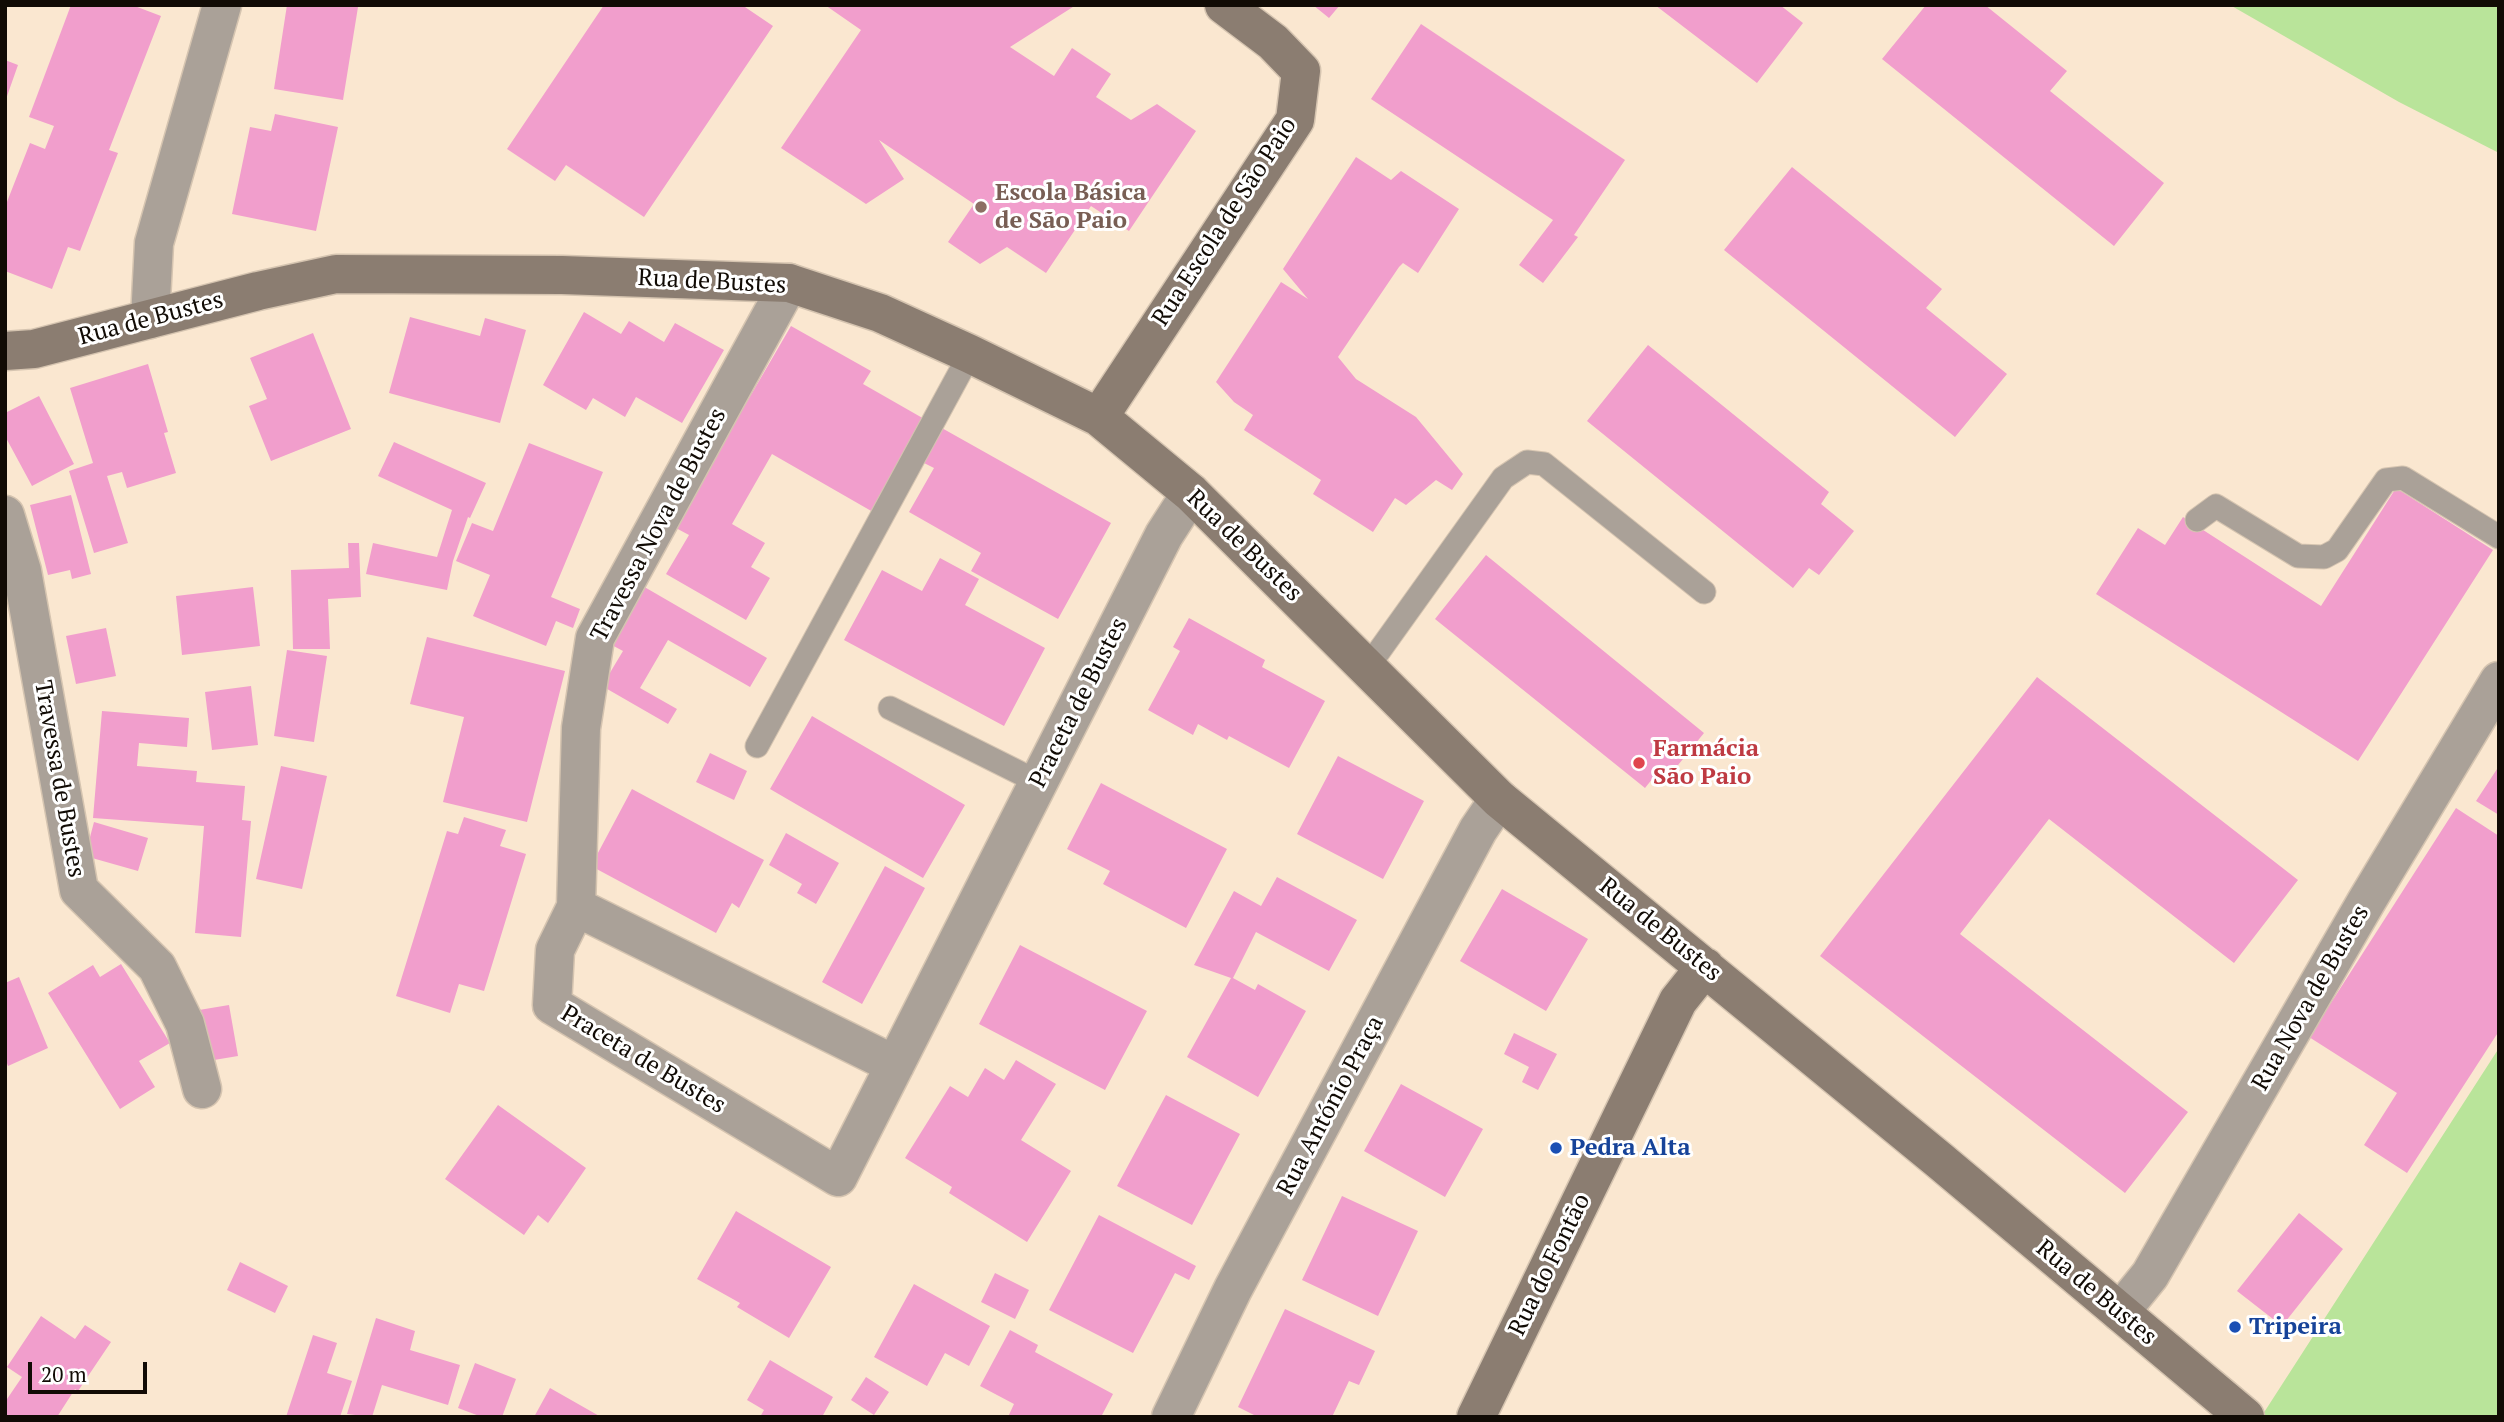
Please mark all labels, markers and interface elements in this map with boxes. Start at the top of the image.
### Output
street label: Rua Escola de São Paio [1147,112,1303,332]
place label: Escola Básica de São Paio [995,179,1146,235]
marker: Escola Básica de São Paio [973,199,989,215]
street label: Rua de Bustes [637,264,787,300]
street label: Rua de Bustes [76,286,226,352]
street label: Travessa Nova de Bustes [585,403,733,647]
street label: Rua de Bustes [1181,484,1307,608]
street label: Praceta de Bustes [1024,613,1134,793]
street label: Travessa de Bustes [27,678,91,880]
place label: Farmácia São Paio [1653,735,1759,791]
marker: Farmácia São Paio [1631,755,1647,771]
street label: Rua de Bustes [1593,872,1727,988]
street label: Rua Nova de Bustes [2246,900,2376,1096]
street label: Praceta de Bustes [556,1000,730,1120]
street label: Rua António Praça [1271,1011,1391,1201]
place label: Pedra Alta [1570,1134,1691,1162]
marker: Pedra Alta [1548,1140,1564,1156]
street label: Rua do Fontão [1503,1189,1597,1341]
street label: Rua de Bustes [2030,1234,2162,1352]
place label: Tripeira [2249,1313,2342,1341]
marker: Tripeira [2227,1319,2243,1335]
scale bar [32,1348,150,1392]
text: 20 m [41,1360,87,1388]

